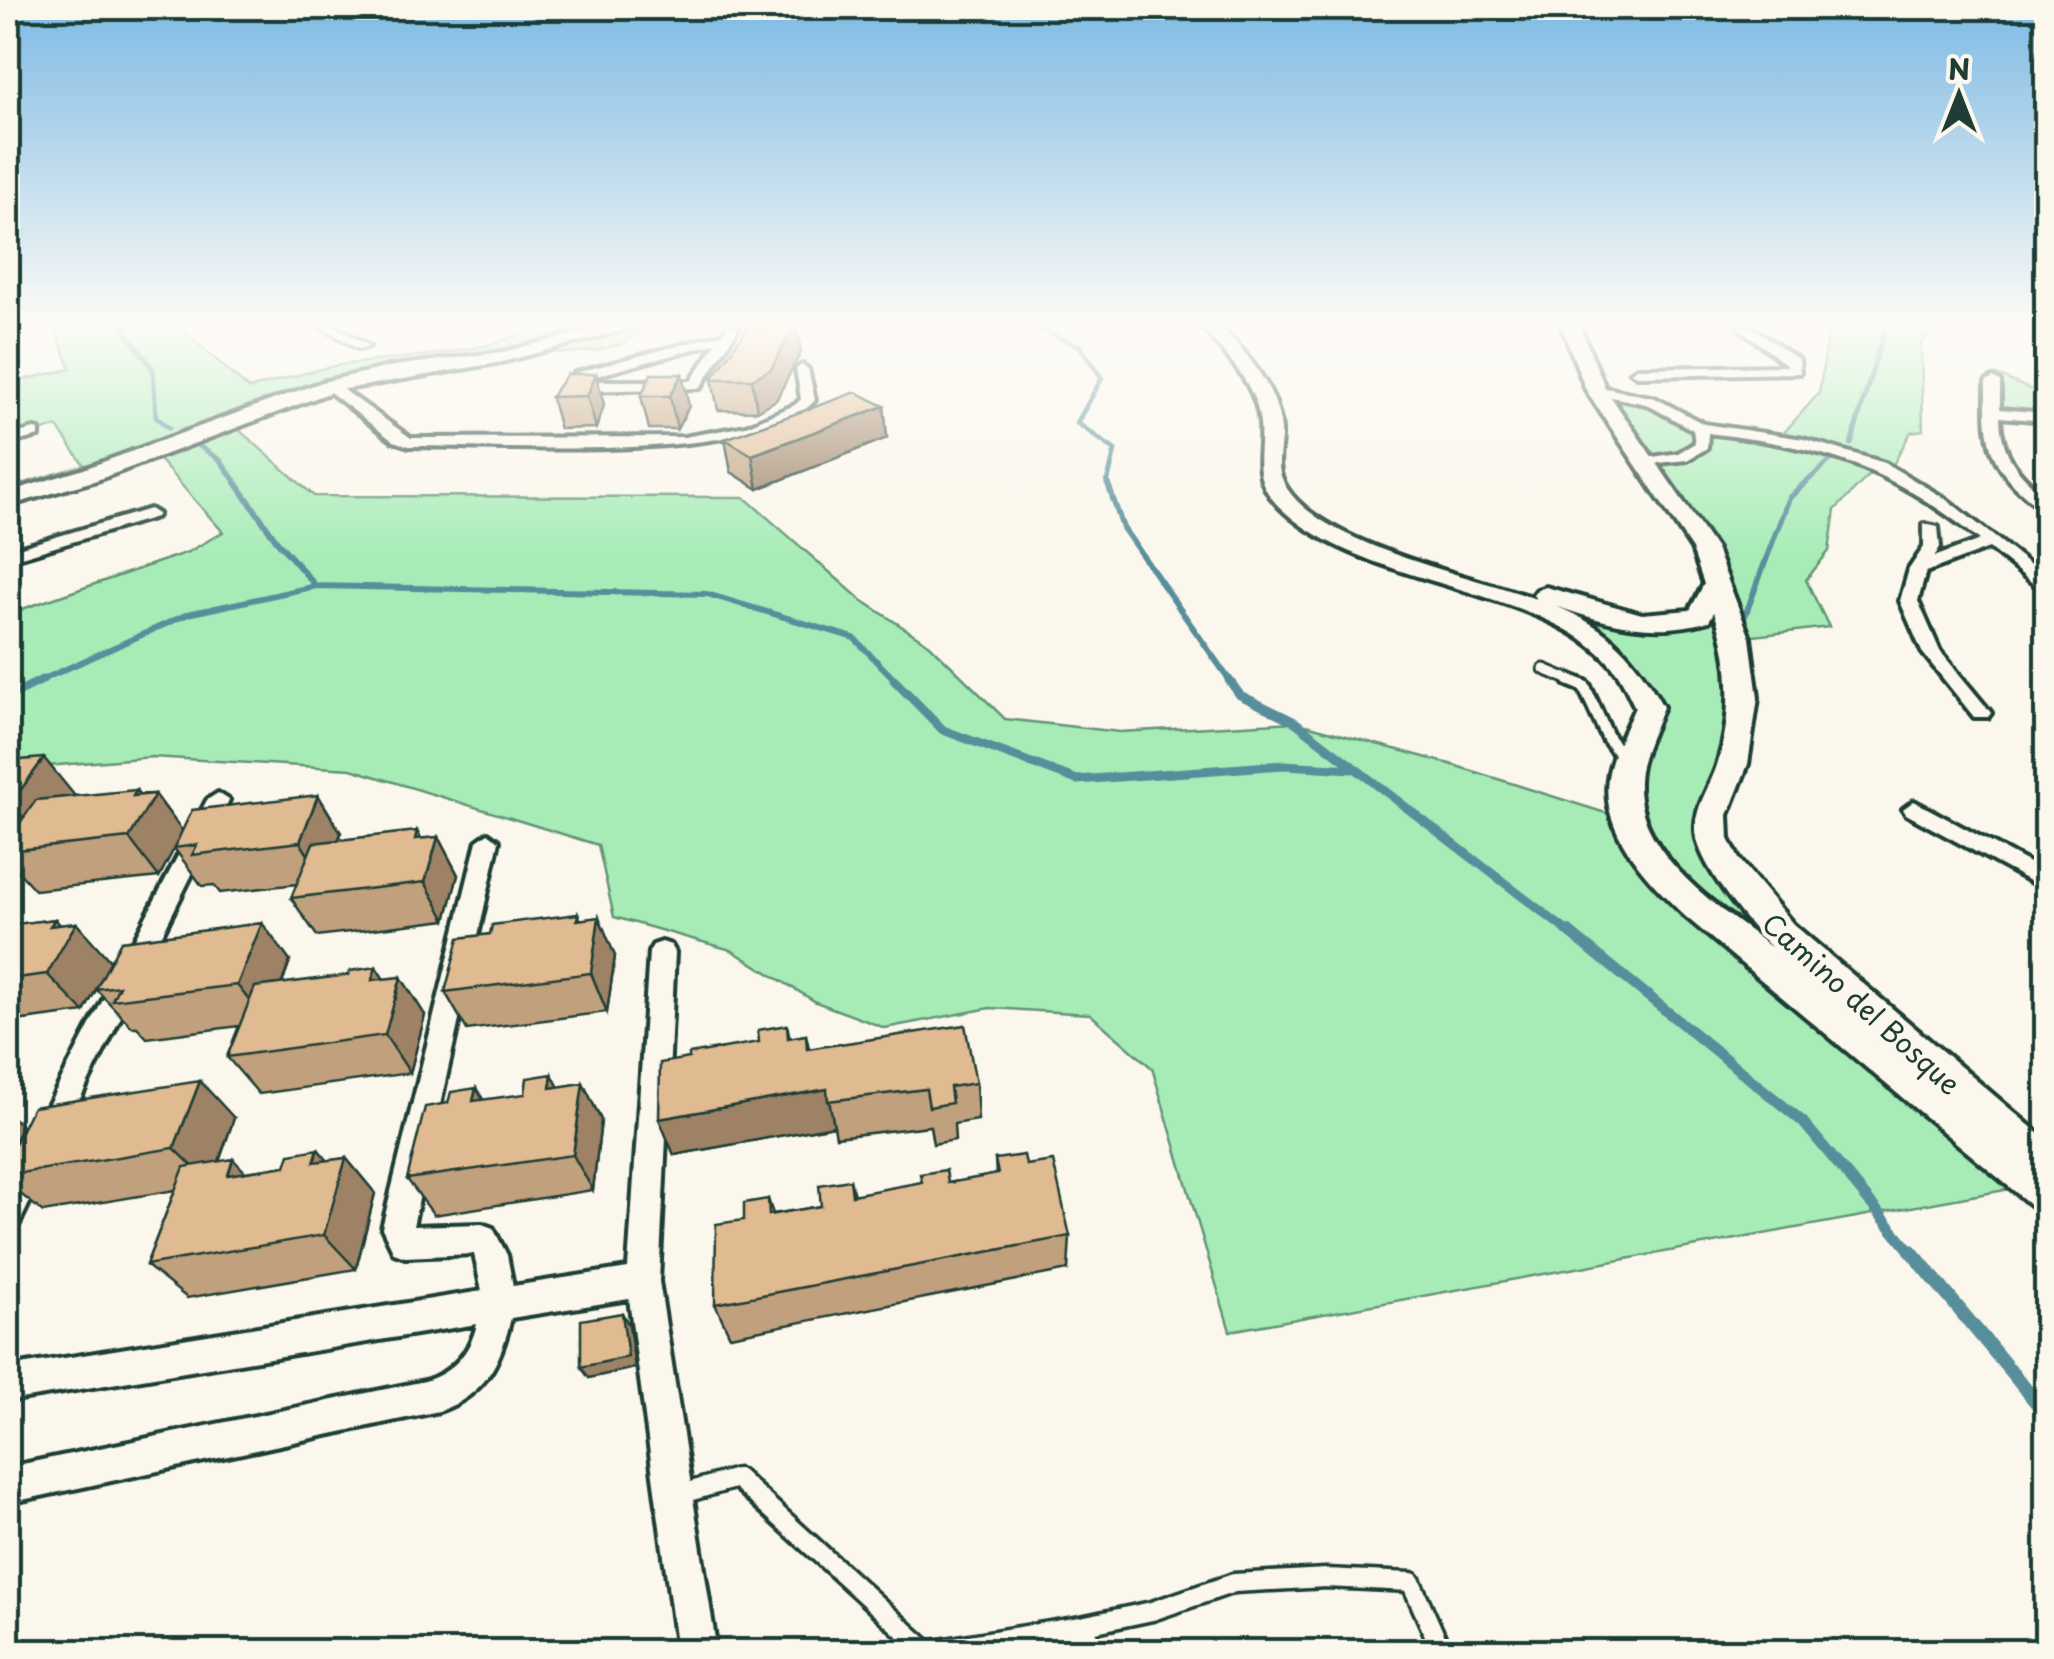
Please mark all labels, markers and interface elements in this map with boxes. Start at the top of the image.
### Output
north arrow [1909,45,2009,145]
text: N [1948,47,1970,90]
street label: Camino del Bosque [1753,902,1971,1104]

